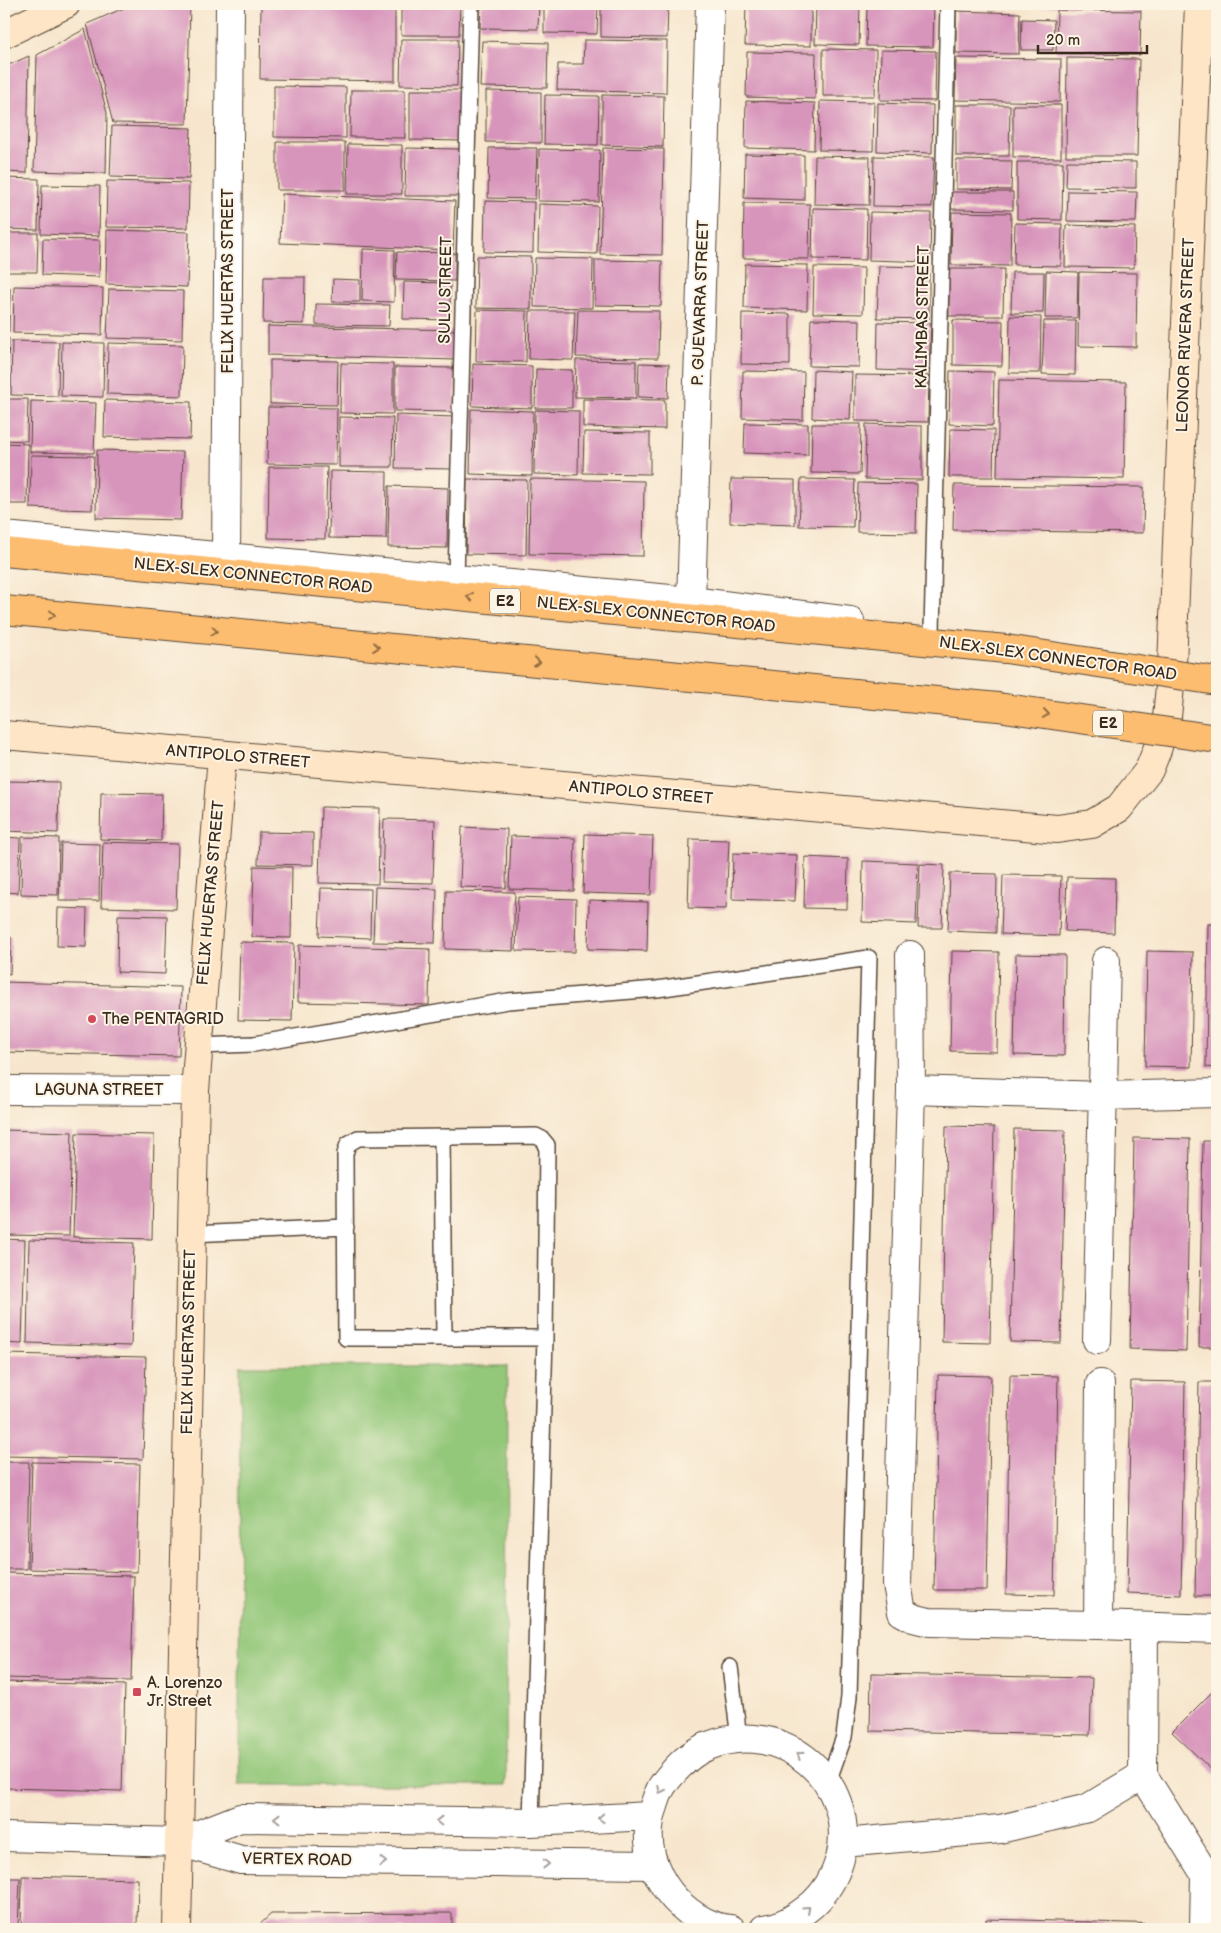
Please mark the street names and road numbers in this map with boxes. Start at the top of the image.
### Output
street label: FELIX HUERTAS STREET [219,188,238,374]
street label: P. GUEVARRA STREET [689,219,713,386]
street label: SULU STREET [436,236,456,344]
street label: LEONOR RIVERA STREET [1173,237,1199,433]
street label: KALIMBAS STREET [912,245,934,389]
street label: NLEX-SLEX CONNECTOR ROAD [133,554,373,598]
road number: E2 [490,588,520,614]
street label: NLEX-SLEX CONNECTOR ROAD [536,593,776,637]
street label: NLEX-SLEX CONNECTOR ROAD [938,633,1178,685]
road number: E2 [1093,710,1123,736]
street label: ANTIPOLO STREET [165,741,311,773]
street label: ANTIPOLO STREET [568,777,714,809]
street label: FELIX HUERTAS STREET [193,799,229,986]
street label: LAGUNA STREET [34,1081,164,1100]
street label: FELIX HUERTAS STREET [178,1249,200,1435]
street label: VERTEX ROAD [242,1850,352,1870]

